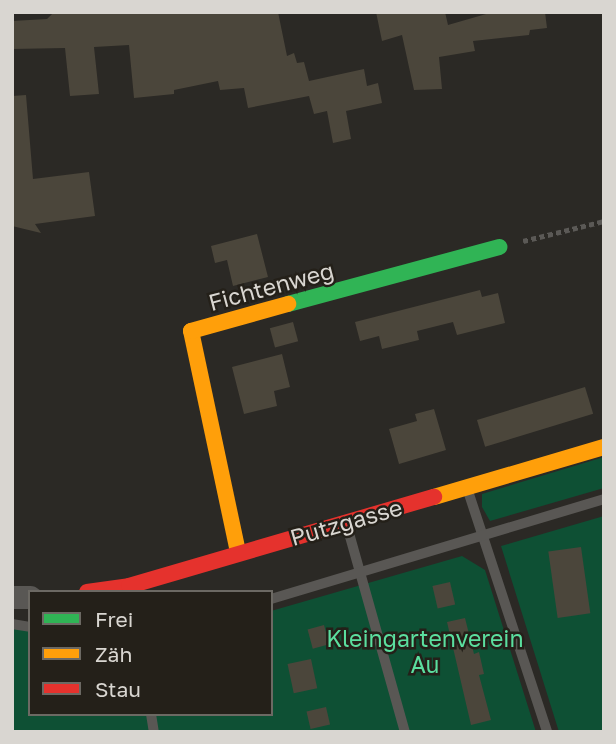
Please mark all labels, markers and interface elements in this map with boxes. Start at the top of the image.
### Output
street label: Fichtenweg [205,256,337,316]
street label: Putzgasse [287,493,405,551]
legend [28,590,273,716]
text: Frei [95,606,133,632]
park label: Kleingartenverein Au [326,624,524,678]
text: Zäh [95,641,132,667]
text: Stau [95,676,141,702]

